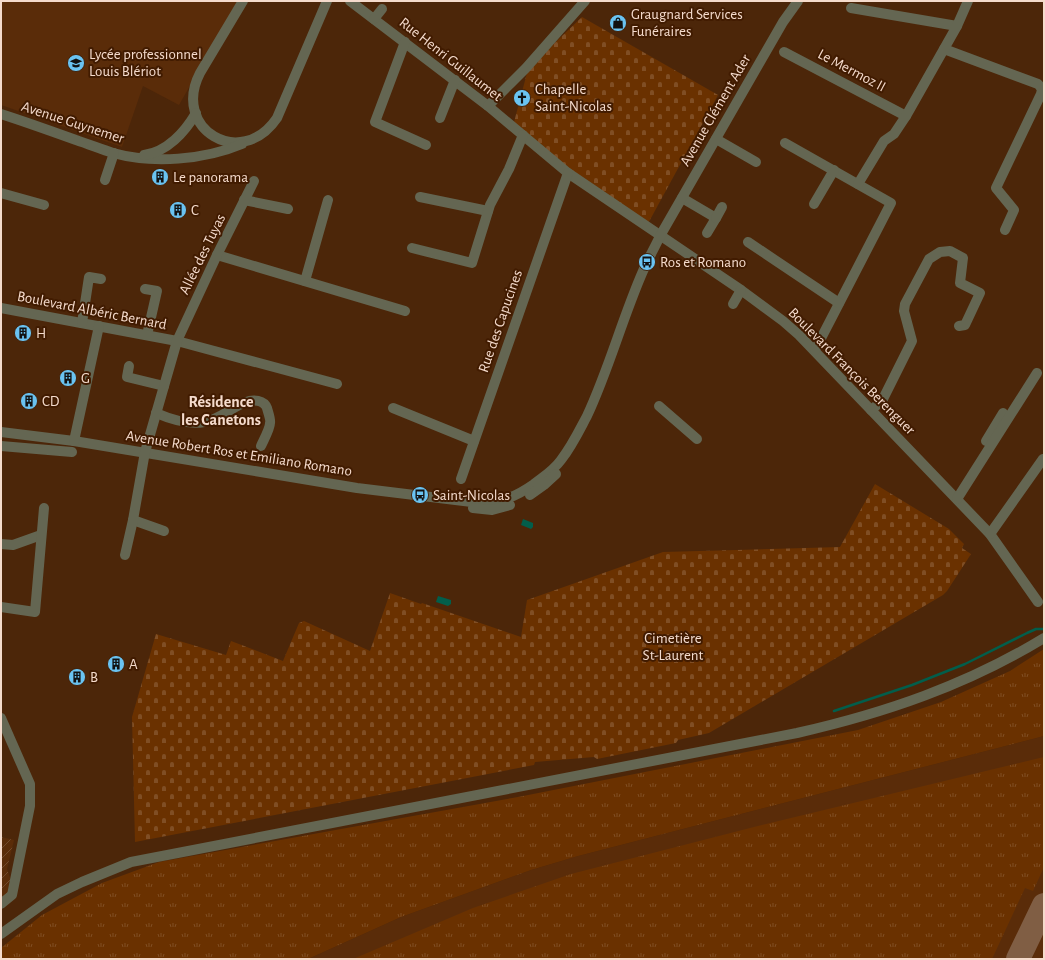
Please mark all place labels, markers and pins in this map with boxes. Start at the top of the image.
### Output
place label: Graugnard Services Funéraires [631,7,743,39]
shop icon: Graugnard Services Funéraires [608,13,628,33]
place label: Lycée professionnel Louis Blériot [89,47,202,79]
school or university icon: Lycée professionnel Louis Blériot [66,53,86,73]
place label: Chapelle Saint-Nicolas [535,82,612,114]
church icon: Chapelle Saint-Nicolas [512,88,532,108]
building icon: Le panorama [150,167,170,187]
place label: Le panorama [173,170,248,185]
building icon: C [168,200,188,220]
place label: C [191,203,199,218]
bus stop icon: Ros et Romano [637,252,657,272]
place label: Ros et Romano [660,255,746,270]
building icon: H [13,323,33,343]
place label: H [36,326,46,341]
building icon: G [58,368,78,388]
place label: G [81,371,90,386]
building icon: CD [19,391,39,411]
place label: CD [42,394,60,409]
bus stop icon: Saint-Nicolas [410,485,430,505]
place label: Saint-Nicolas [433,488,510,503]
building icon: A [106,654,126,674]
place label: A [129,657,138,672]
building icon: B [67,667,87,687]
place label: B [90,670,98,685]

